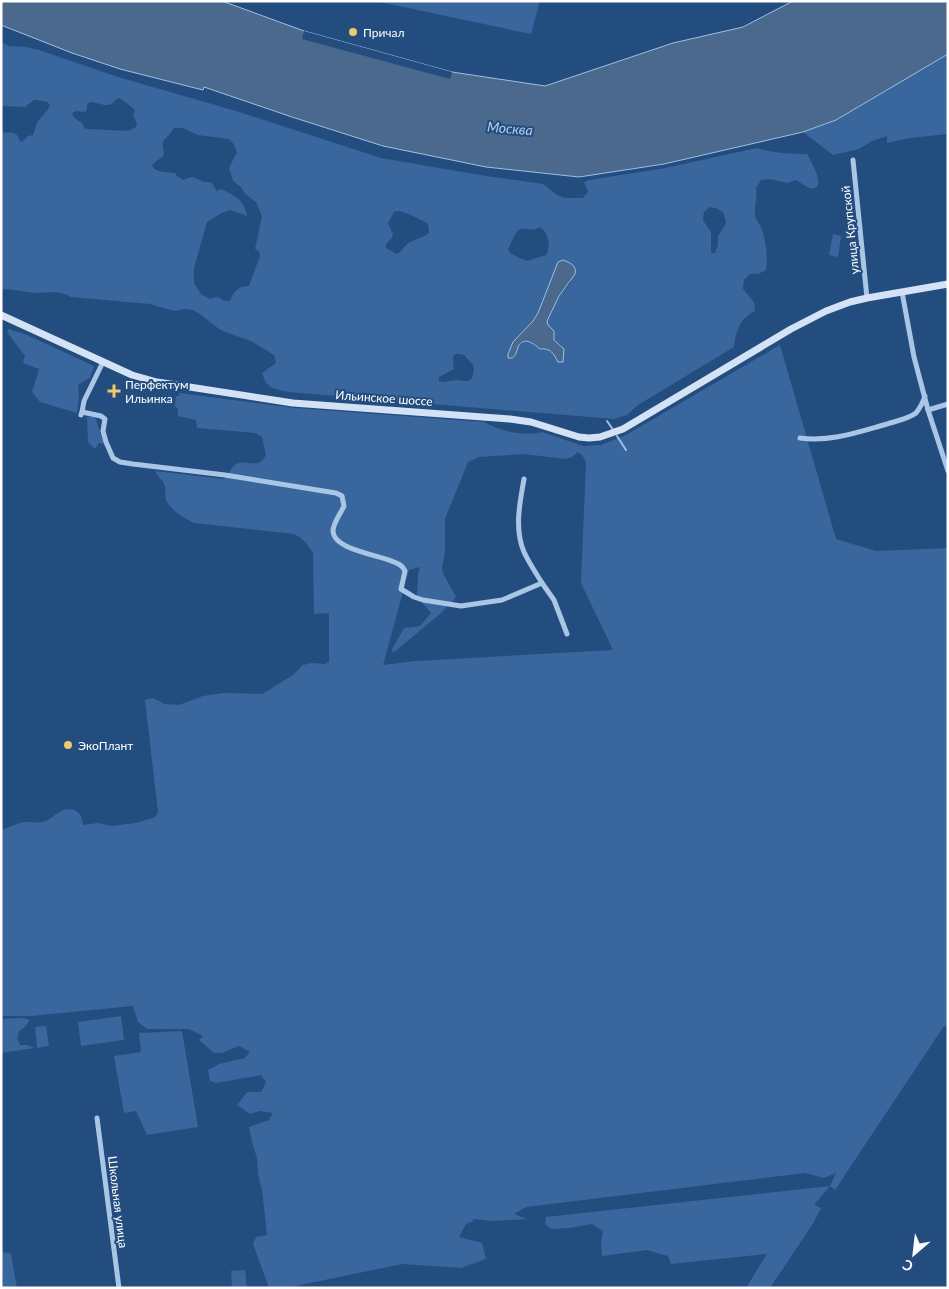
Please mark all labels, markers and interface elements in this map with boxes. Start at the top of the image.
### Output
place label: Причал [363,25,405,40]
marker: Причал [347,26,359,38]
water label: Москва [486,118,534,138]
street label: улица Крупской [838,185,862,275]
place label: Перфектум Ильинка [125,377,188,406]
marker: Перфектум Ильинка [107,384,121,398]
street label: Ильинское шоссе [335,387,433,409]
place label: ЭкоПлант [78,738,133,753]
marker: ЭкоПлант [62,739,74,751]
street label: Школьная улица [105,1155,131,1249]
north arrow [889,1229,939,1279]
text: С [899,1256,916,1276]

